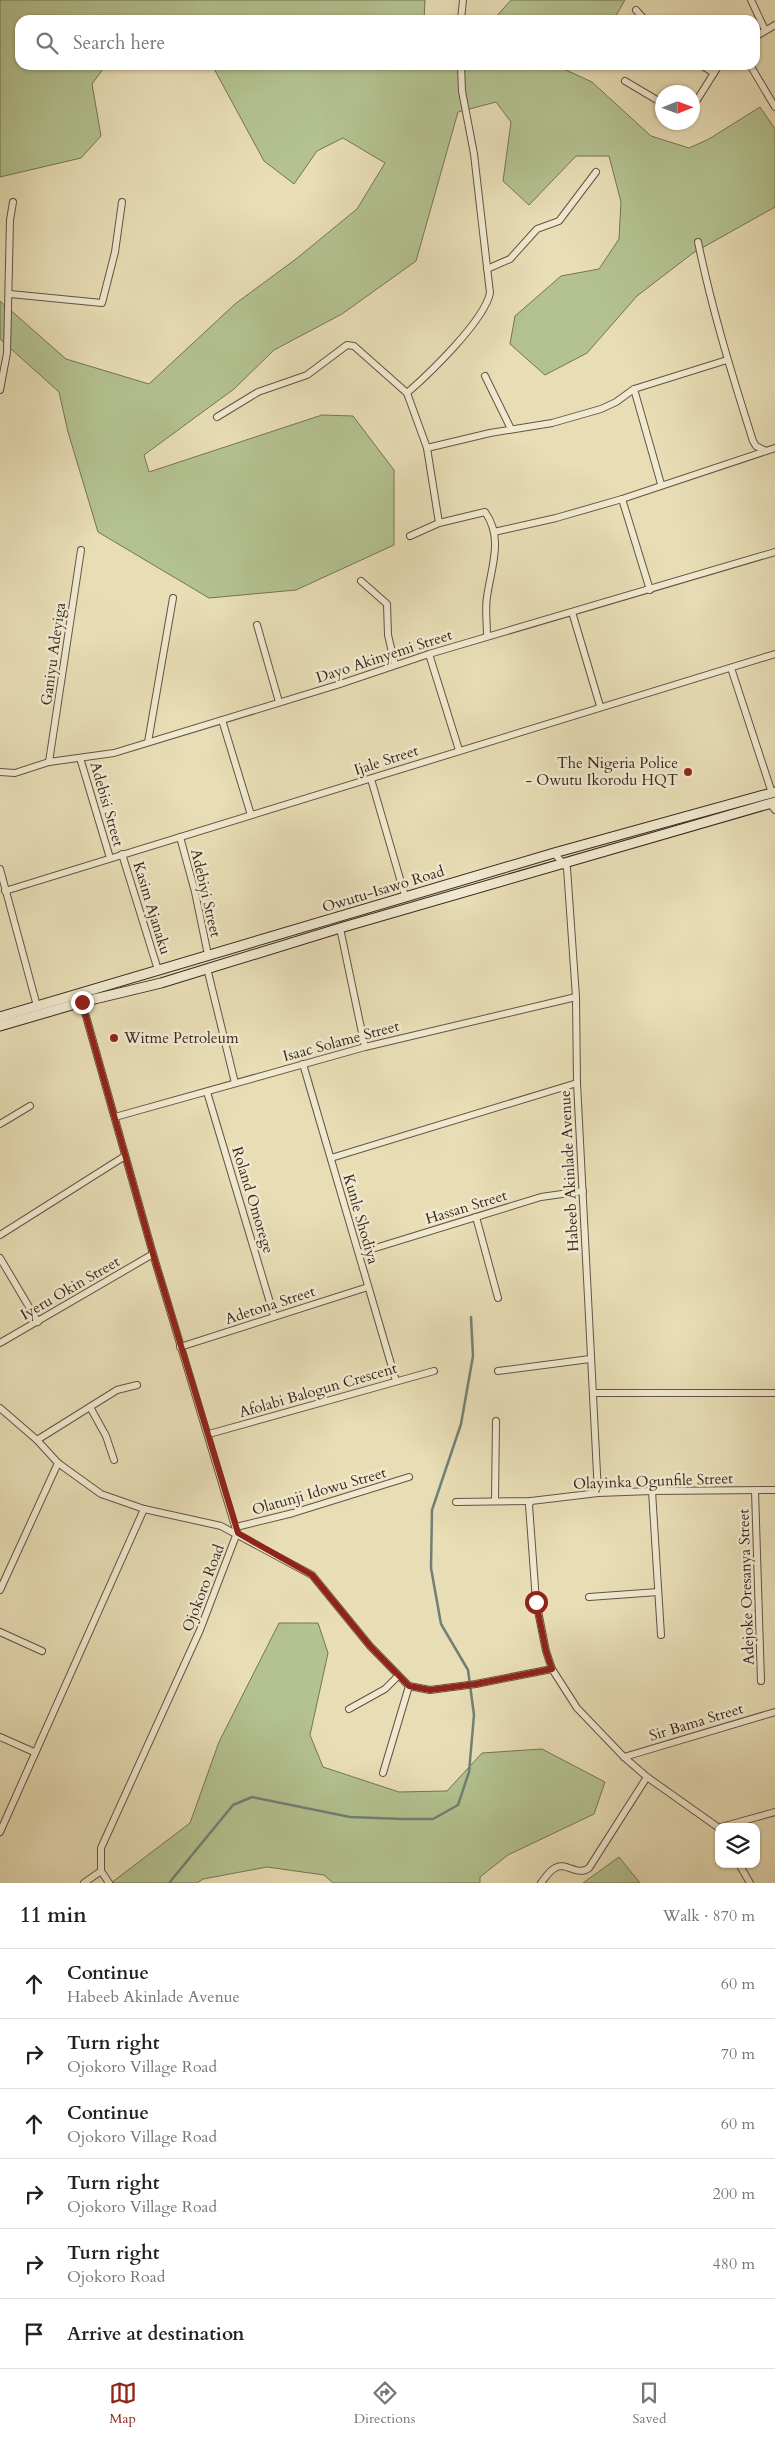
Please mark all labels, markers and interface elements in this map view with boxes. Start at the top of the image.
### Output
search box [15,15,760,70]
icon: search [33,29,61,57]
text: Search here [73,30,165,56]
north arrow [655,85,700,130]
street label: Ganiyu Adeyiga [36,601,70,707]
street label: Dayo Akinyemi Street [313,624,455,687]
street label: Ijale Street [351,740,421,780]
place label: The Nigeria Police - Owutu Ikorodu HQT [526,753,678,790]
street label: Adebisi Street [85,759,129,849]
marker: The Nigeria Police - Owutu Ikorodu HQT [682,766,694,778]
street label: Adebiyi Street [186,847,226,939]
street label: Kasim Ajanaku [128,859,176,957]
street label: Owutu-Isawo Road [320,861,446,917]
route end [71,991,94,1014]
street label: Isaac Solame Street [281,1016,402,1066]
place label: Witme Petroleum [123,1028,239,1048]
marker: Witme Petroleum [108,1032,120,1044]
street label: Habeeb Akinlade Avenue [555,1089,583,1252]
street label: Roland Omorege [227,1144,279,1256]
street label: Kunle Shodiya [339,1172,384,1267]
street label: Hassan Street [423,1185,509,1229]
street label: Iyeru Okin Street [17,1251,123,1325]
street label: Adetona Street [222,1281,318,1329]
street label: Afolabi Balogun Crescent [237,1358,400,1422]
street label: Olatunji Idowu Street [250,1462,389,1520]
street label: Olayinka Ogunfile Street [573,1468,733,1494]
street label: Adejoke Oresanya Street [733,1508,759,1666]
street label: Ojokoro Road [177,1541,229,1635]
route start [525,1591,548,1614]
street label: Sir Bama Street [647,1698,746,1746]
map controls [715,1823,760,1868]
button: layers [715,1823,760,1868]
text: 11 min [20,1901,87,1930]
text: Walk · 870 m [663,1905,755,1927]
text: Continue [67,1960,149,1986]
icon: ahead [20,1970,48,1998]
text: 60 m [721,1973,755,1995]
text: Habeeb Akinlade Avenue [67,1986,240,2008]
text: Turn right [67,2030,159,2056]
icon: right [20,2040,48,2068]
text: 70 m [721,2043,755,2065]
text: Ojokoro Village Road [67,2056,217,2078]
text: Continue [67,2100,149,2126]
icon: ahead [20,2110,48,2138]
text: 60 m [721,2113,755,2135]
text: Ojokoro Village Road [67,2126,217,2148]
text: Turn right [67,2170,159,2196]
icon: right [20,2180,48,2208]
text: 200 m [713,2183,755,2205]
text: Ojokoro Village Road [67,2196,217,2218]
text: Turn right [67,2240,159,2266]
icon: right [20,2250,48,2278]
text: 480 m [713,2253,755,2275]
text: Ojokoro Road [67,2266,165,2288]
icon: arrive [20,2320,48,2348]
text: Arrive at destination [67,2321,244,2347]
tab: Map [109,2379,137,2428]
tab: Directions [354,2379,415,2428]
tab: Saved [632,2379,666,2428]

